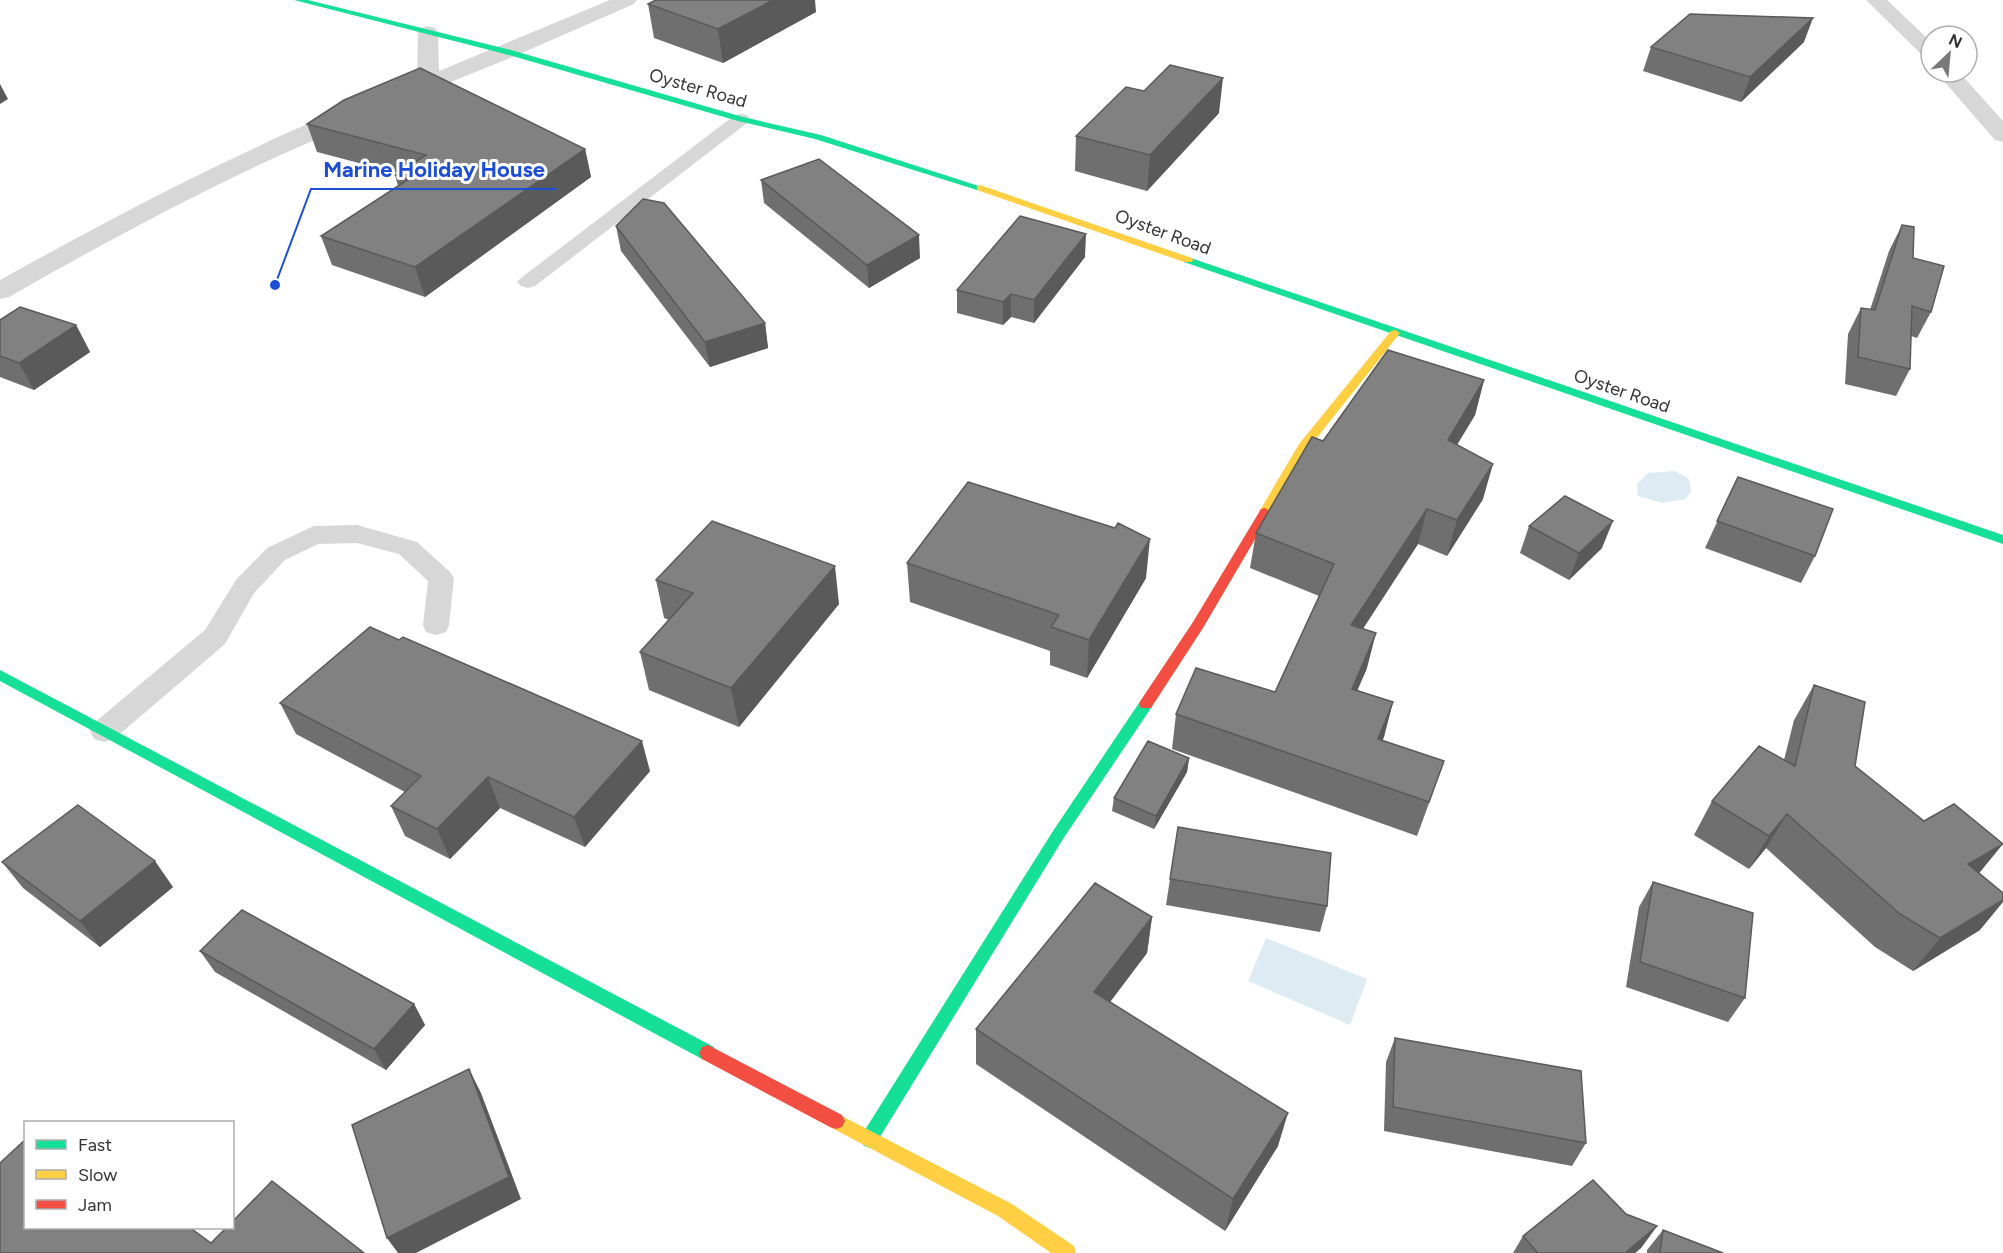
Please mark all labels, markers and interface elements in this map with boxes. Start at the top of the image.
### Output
north arrow [1919,24,1979,84]
text: N [1946,30,1965,52]
street label: Oyster Road [647,64,749,112]
callout: Marine Holiday House [311,149,557,189]
text: Marine Holiday House [323,156,545,183]
street label: Oyster Road [1112,204,1214,260]
street label: Oyster Road [1571,364,1673,418]
legend [24,1121,234,1229]
text: Fast [78,1134,112,1156]
text: Slow [78,1164,117,1186]
text: Jam [78,1194,112,1216]

